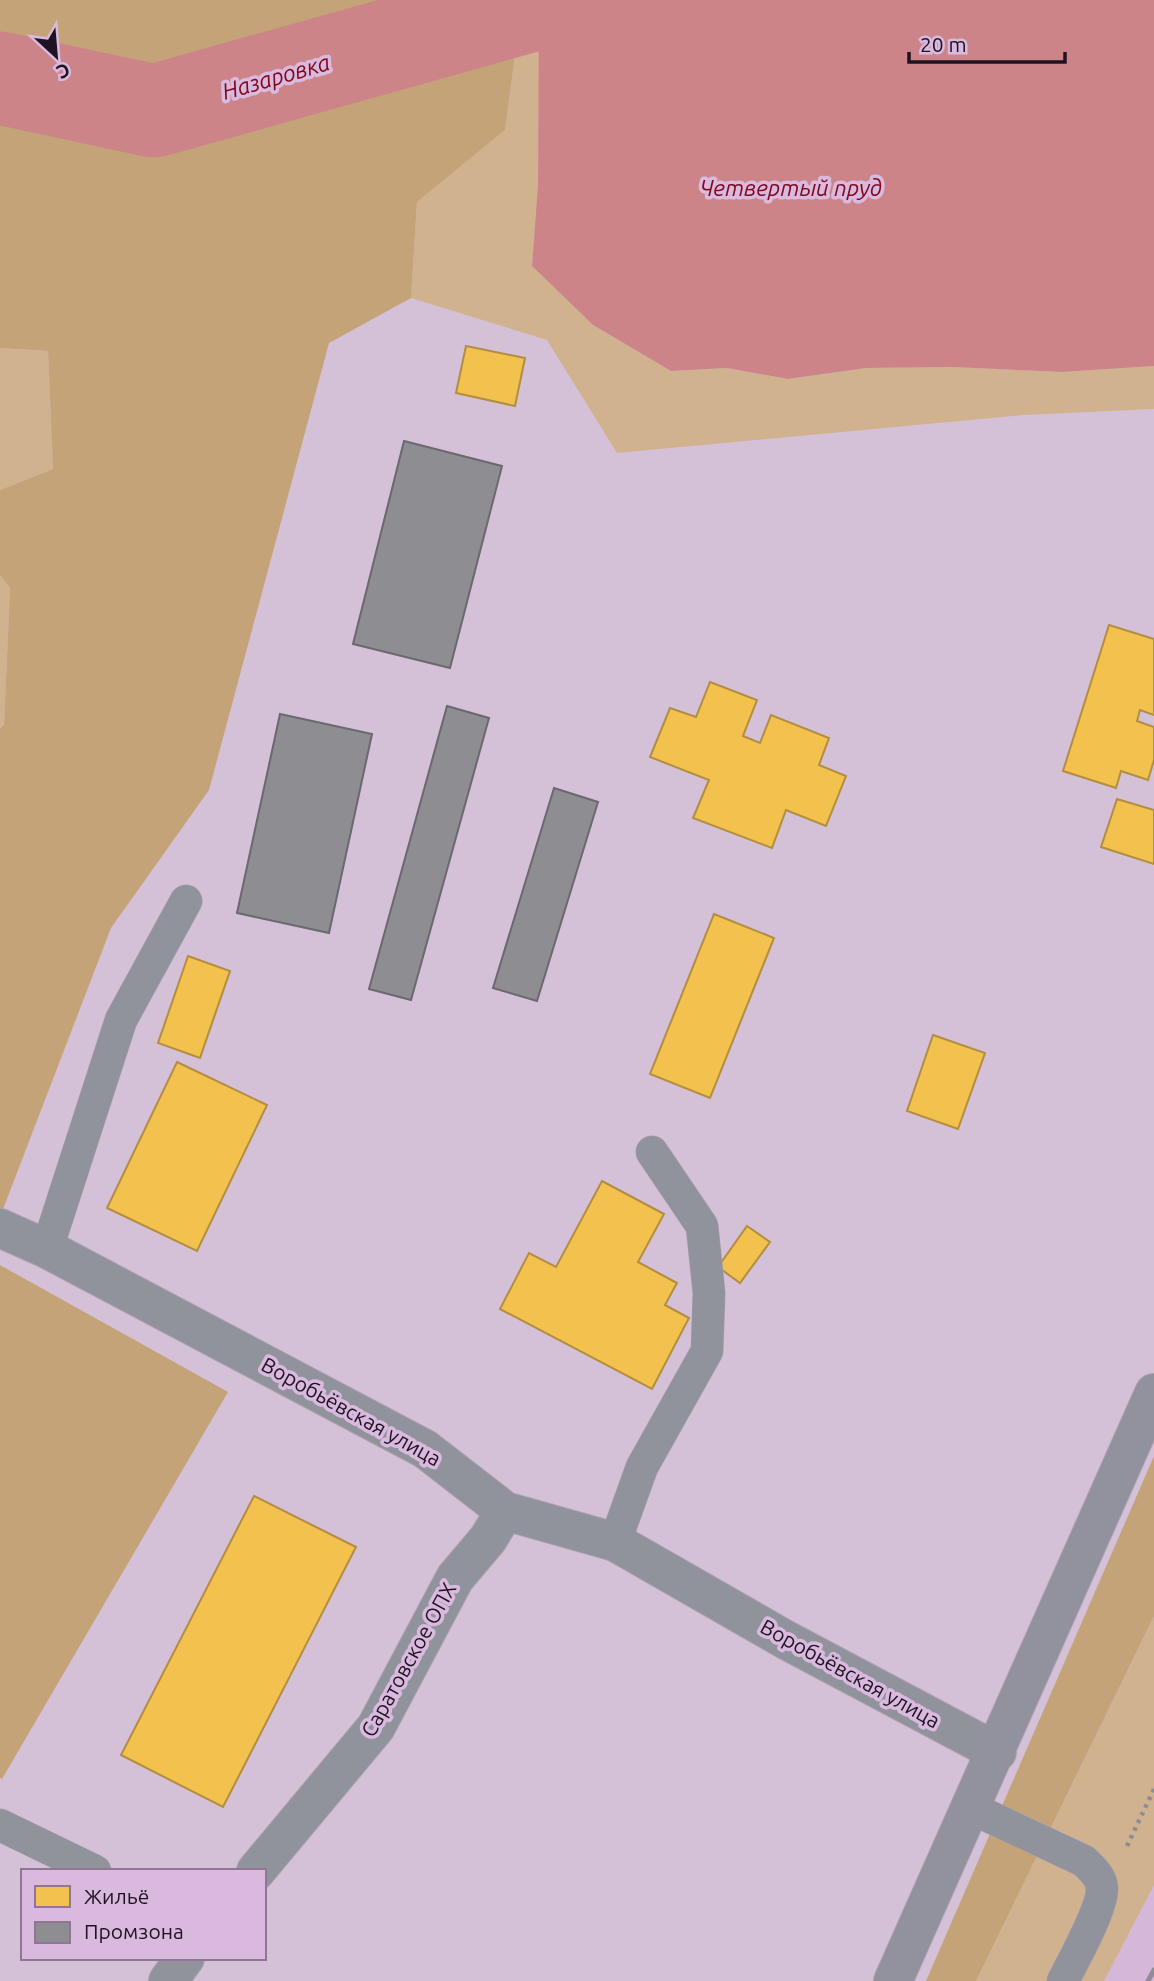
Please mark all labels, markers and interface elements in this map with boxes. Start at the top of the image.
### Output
north arrow [21,21,91,91]
scale bar [909,21,1065,65]
text: 20 m [920,32,967,56]
water label: Назаровка [219,49,333,104]
text: С [53,59,74,84]
water label: Четвертый пруд [700,175,882,200]
street label: Воробьёвская улица [258,1352,445,1470]
street label: Саратовское ОПХ [356,1578,460,1741]
street label: Воробьёвская улица [757,1614,944,1732]
legend [21,1869,266,1960]
text: Жильё [84,1884,149,1908]
text: Промзона [84,1919,184,1943]

